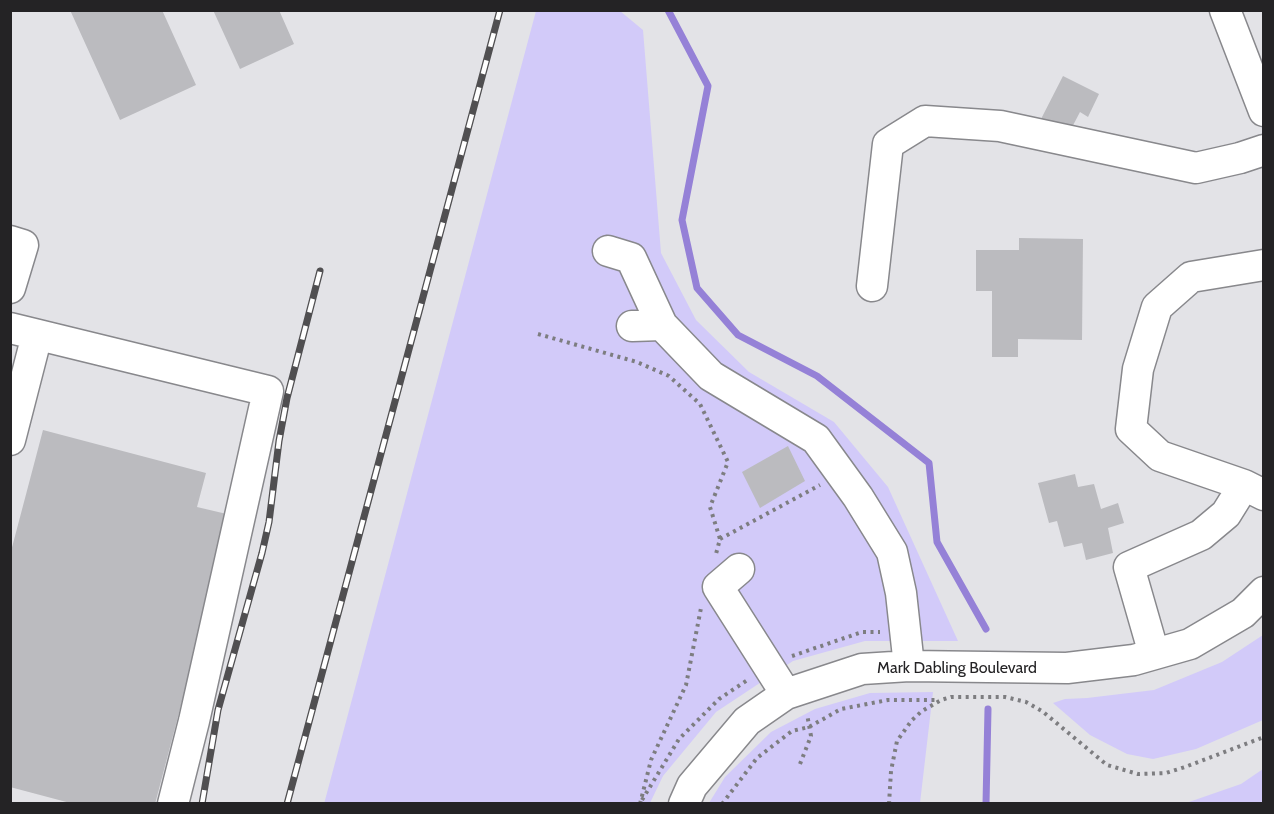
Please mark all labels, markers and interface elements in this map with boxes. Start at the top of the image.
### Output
street label: Mark Dabling Boulevard [877,658,1037,678]

